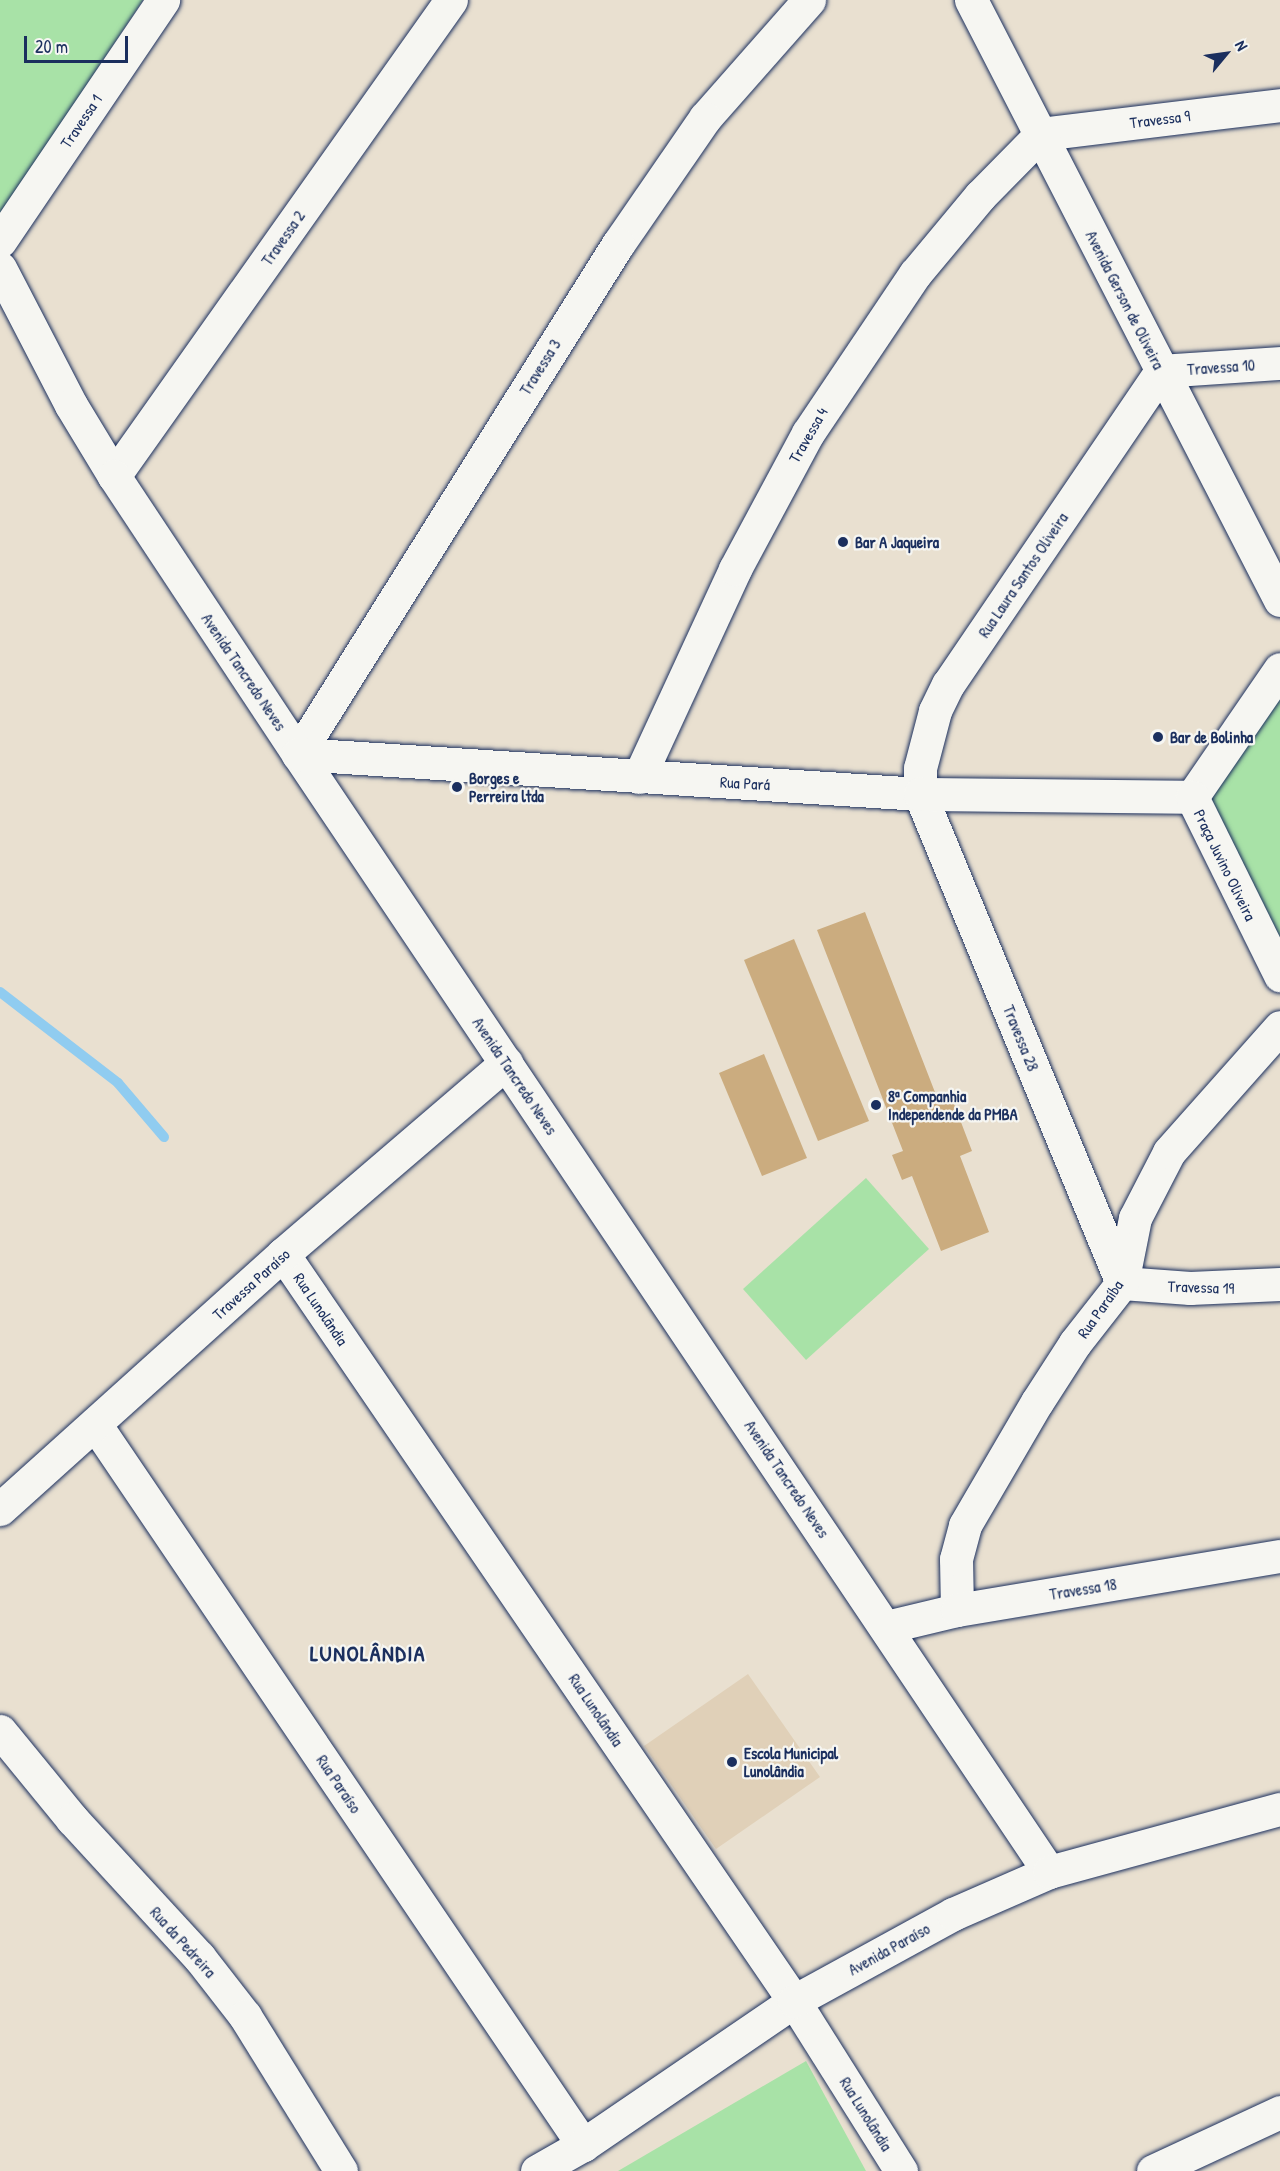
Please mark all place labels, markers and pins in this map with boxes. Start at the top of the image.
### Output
place label: Bar A Jaqueira [855,532,939,552]
marker: Bar A Jaqueira [836,535,850,549]
place label: Bar de Bolinha [1170,727,1253,747]
marker: Bar de Bolinha [1151,730,1165,744]
place label: Borges e Perreira ltda [469,768,544,806]
marker: Borges e Perreira ltda [450,780,464,794]
place label: 8ª Companhia Independende da PMBA [888,1086,1018,1124]
marker: 8ª Companhia Independende da PMBA [869,1098,883,1112]
place label: Escola Municipal Lunolândia [744,1743,838,1781]
marker: Escola Municipal Lunolândia [725,1755,739,1769]

